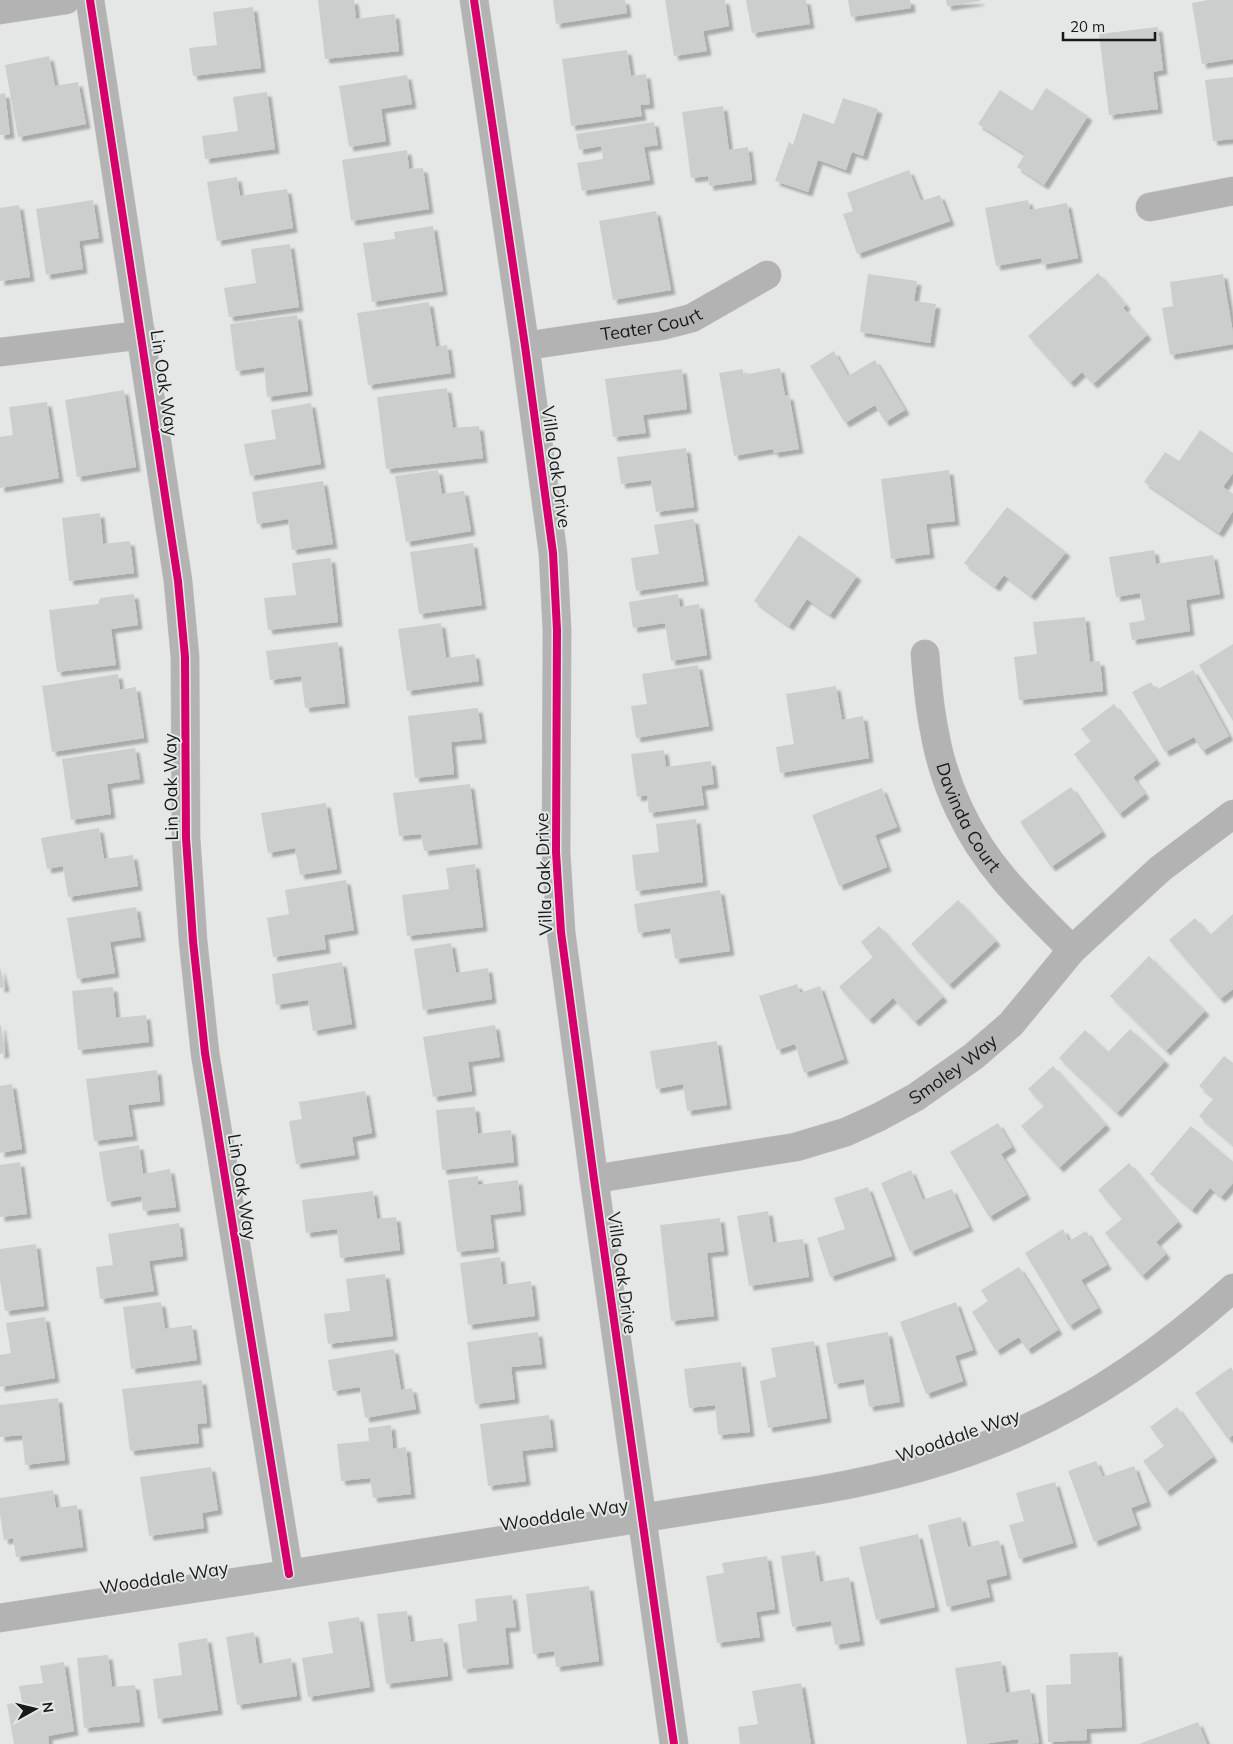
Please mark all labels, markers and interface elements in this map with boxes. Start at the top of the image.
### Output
scale bar [1063,10,1156,42]
text: 20 m [1070,17,1105,36]
street label: Teater Court [599,303,706,346]
street label: Lin Oak Way [146,328,183,438]
street label: Villa Oak Drive [537,404,576,529]
street label: Lin Oak Way [158,733,183,841]
street label: Davinda Court [931,760,1006,877]
street label: Villa Oak Drive [530,812,557,936]
street label: Smoley Way [905,1029,1002,1110]
street label: Lin Oak Way [223,1132,262,1242]
street label: Villa Oak Drive [603,1210,642,1335]
street label: Wooddale Way [893,1403,1023,1468]
street label: Wooddale Way [498,1493,630,1536]
street label: Wooddale Way [98,1556,230,1599]
north arrow [10,1684,60,1734]
text: N [38,1701,58,1714]

